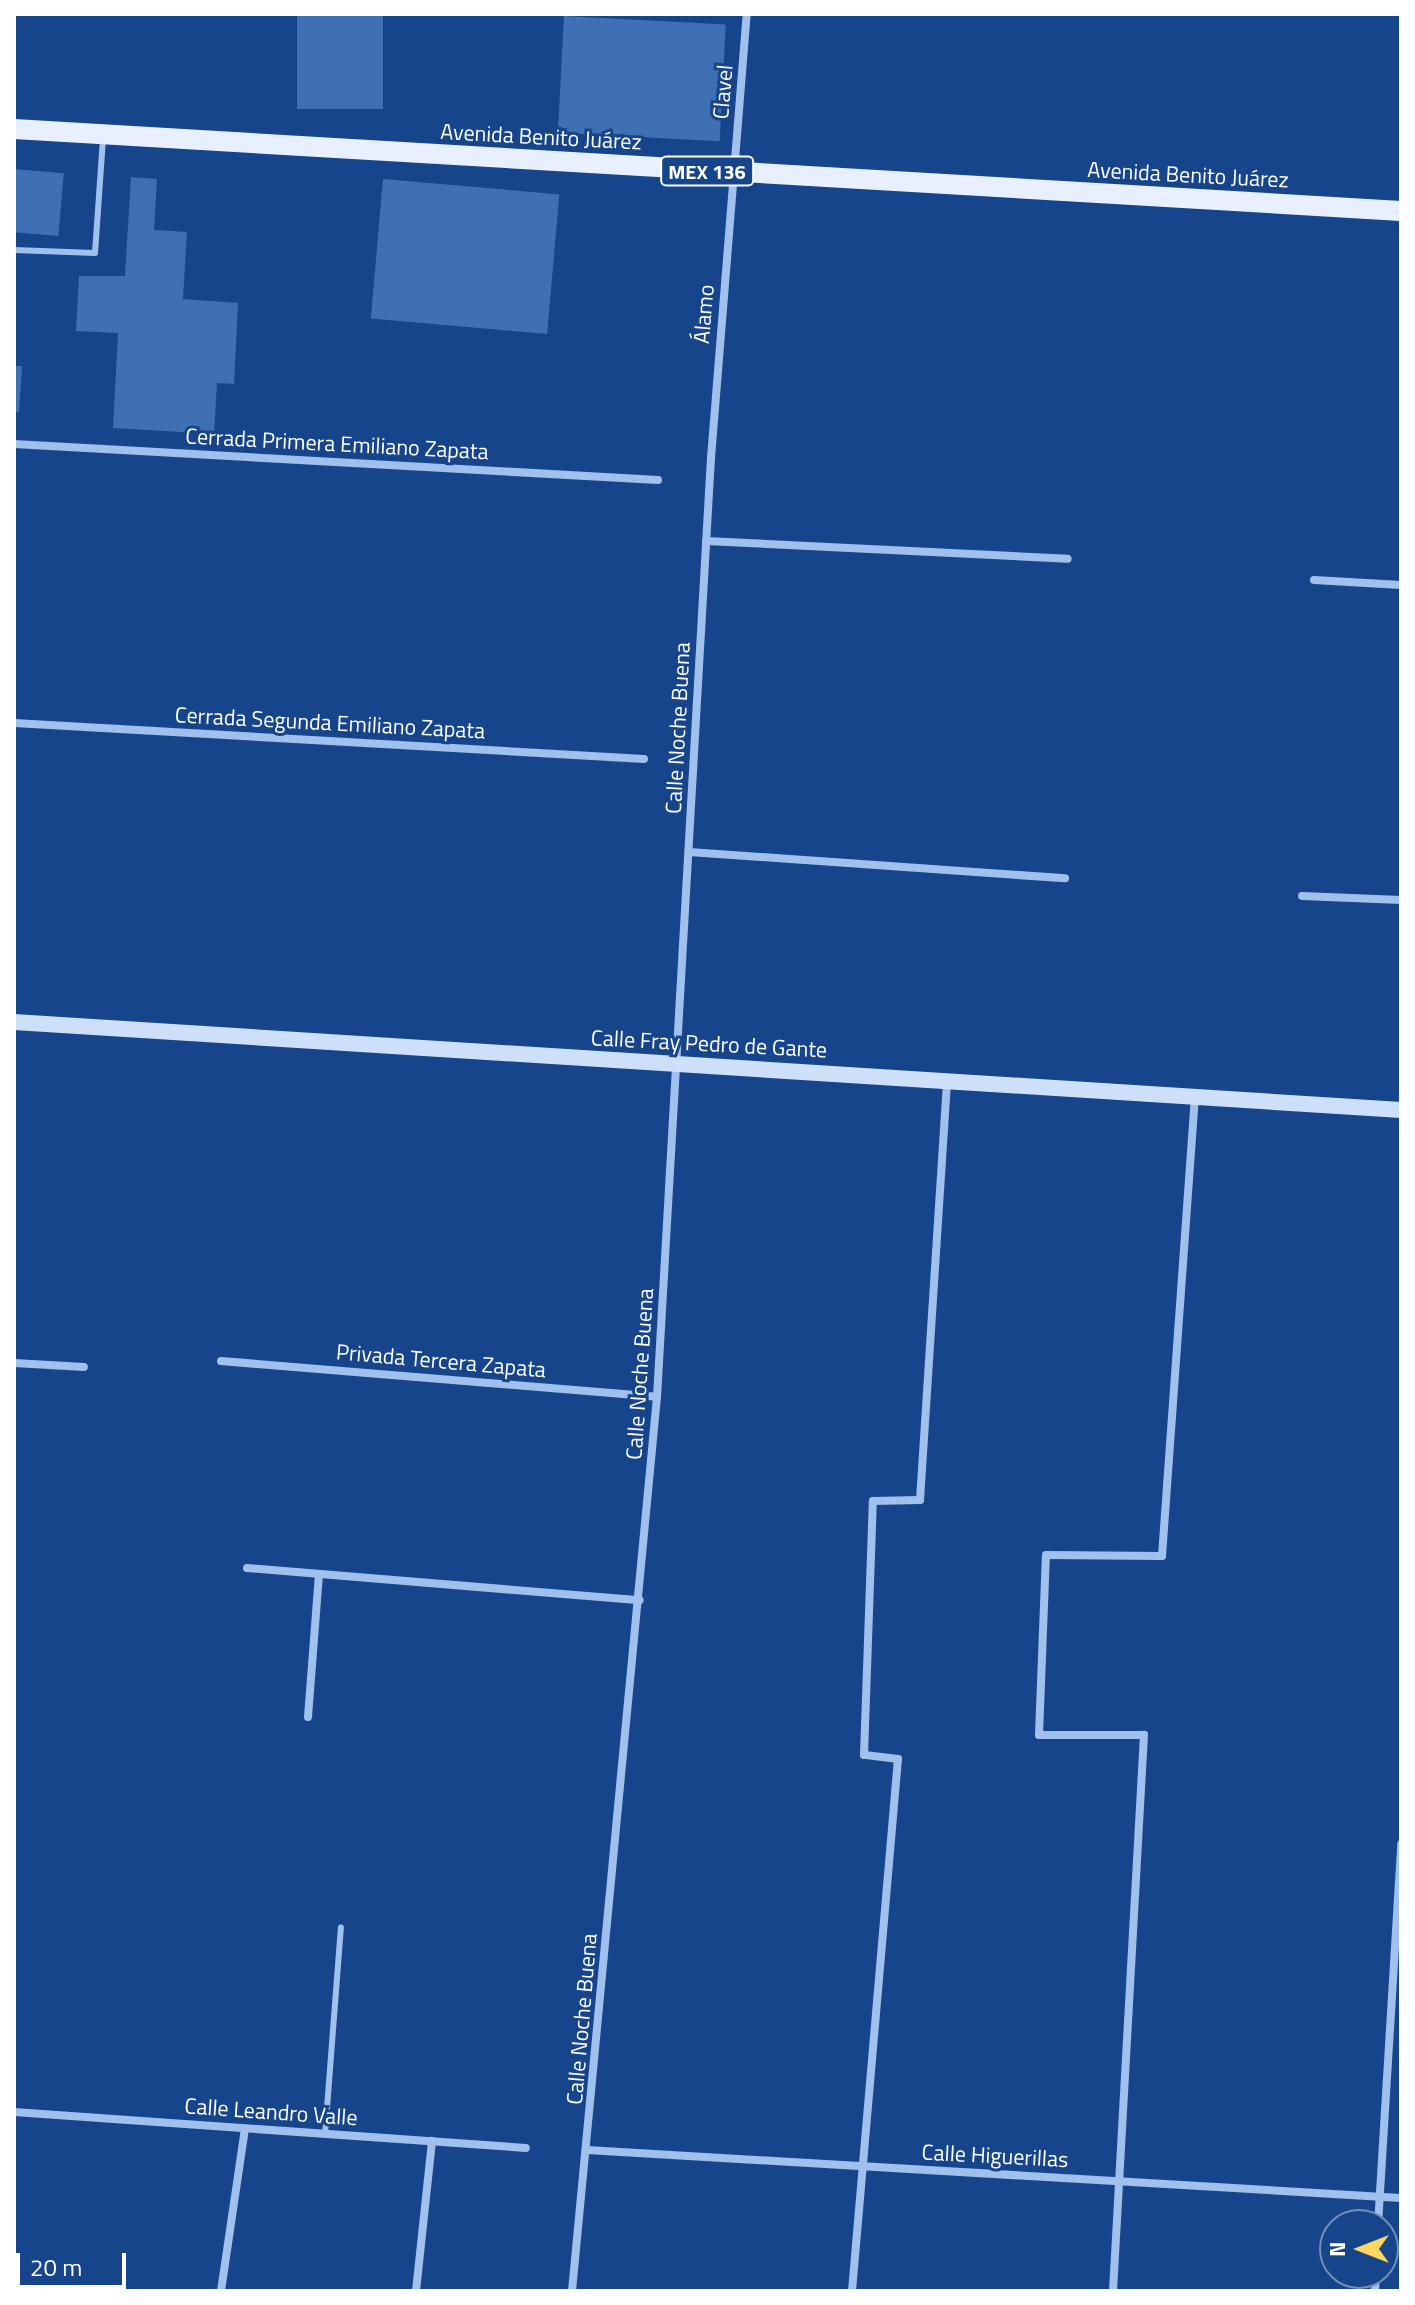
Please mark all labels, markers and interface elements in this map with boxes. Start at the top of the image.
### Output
street label: Clavel [707,64,739,120]
street label: Avenida Benito Juárez [440,119,642,155]
road number: MEX 136 [659,155,755,187]
street label: Avenida Benito Juárez [1087,157,1289,193]
street label: Álamo [688,283,720,345]
street label: Cerrada Primera Emiliano Zapata [185,423,489,465]
street label: Calle Noche Buena [660,641,696,815]
street label: Cerrada Segunda Emiliano Zapata [174,702,486,744]
street label: Calle Fray Pedro de Gante [590,1025,828,1063]
street label: Calle Noche Buena [621,1287,659,1461]
street label: Privada Tercera Zapata [335,1339,547,1383]
street label: Calle Noche Buena [561,1932,603,2106]
street label: Calle Leandro Valle [184,2093,358,2131]
street label: Calle Higuerillas [921,2139,1069,2173]
north arrow [1319,2209,1399,2289]
scale bar [20,2237,130,2287]
text: N [1320,2241,1354,2257]
text: 20 m [30,2249,82,2285]

